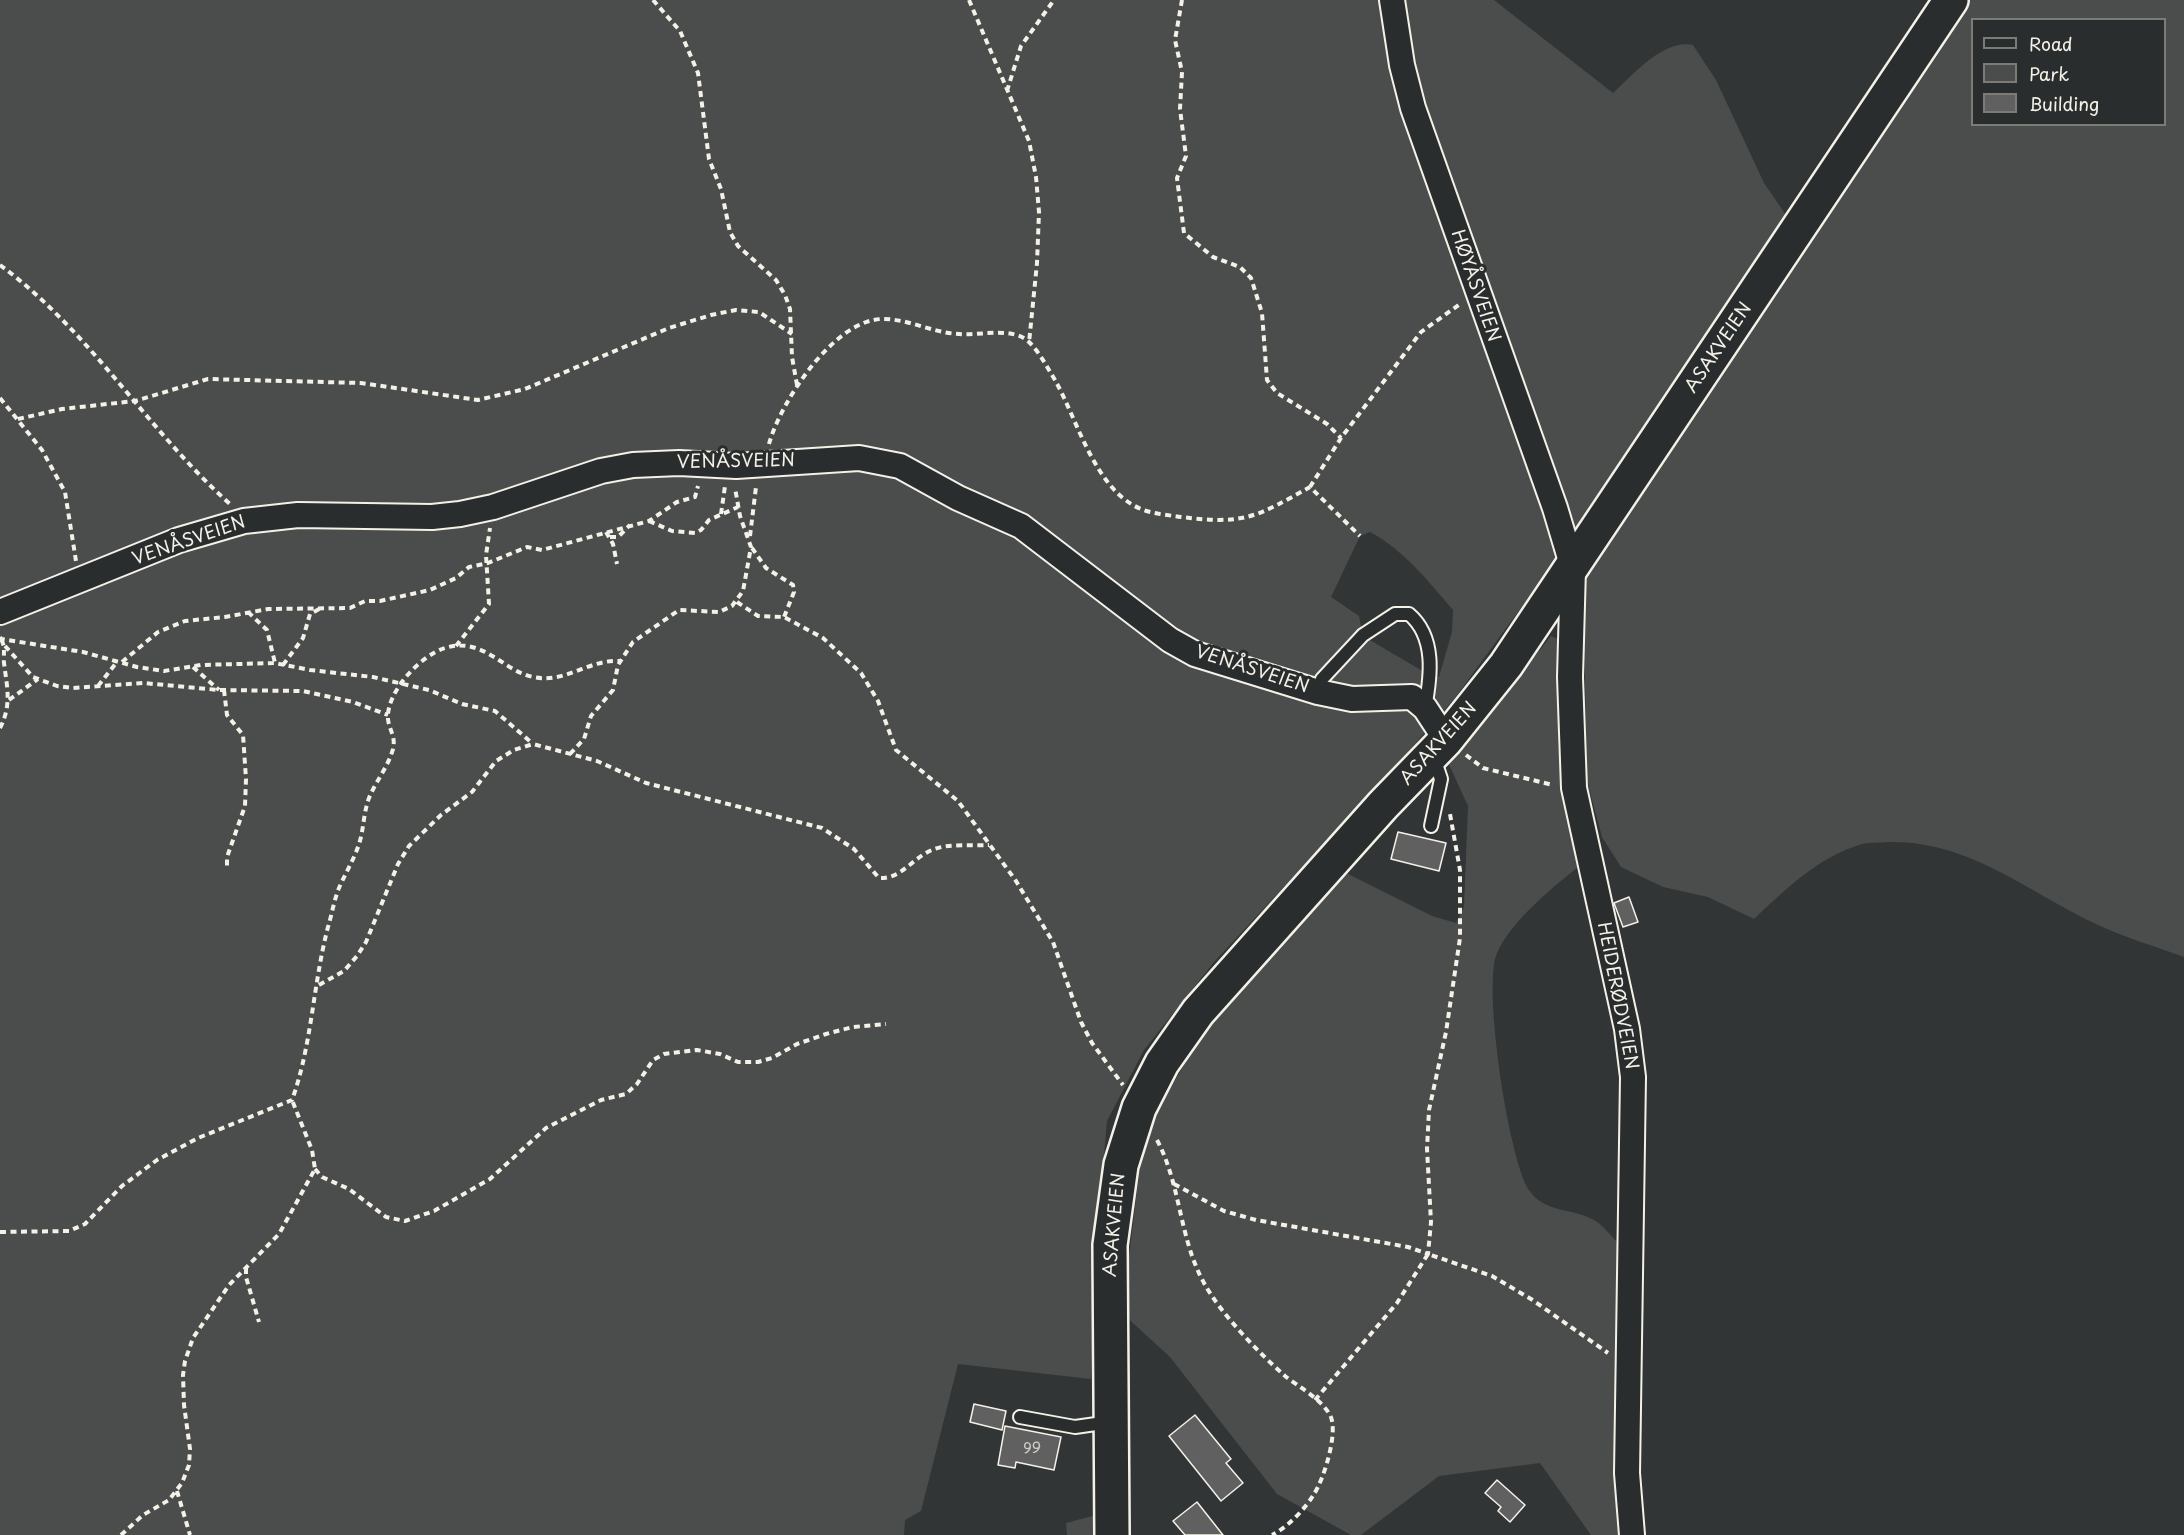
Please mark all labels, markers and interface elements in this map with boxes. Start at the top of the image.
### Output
legend [1971,18,2166,126]
text: Road [2029,30,2073,57]
text: Park [2029,60,2069,87]
text: Building [2029,90,2099,117]
street label: HØYÅSVEIEN [1446,227,1504,345]
street label: ASAKVEIEN [1681,299,1757,397]
street label: VENÅSVEIEN [677,450,795,474]
street label: VENÅSVEIEN [130,512,248,570]
street label: VENÅSVEIEN [1192,641,1312,699]
street label: ASAKVEIEN [1396,698,1482,790]
street label: HEIDERØDVEIEN [1592,920,1642,1072]
street label: ASAKVEIEN [1100,1172,1130,1278]
house number: 99 [1023,1440,1041,1458]

